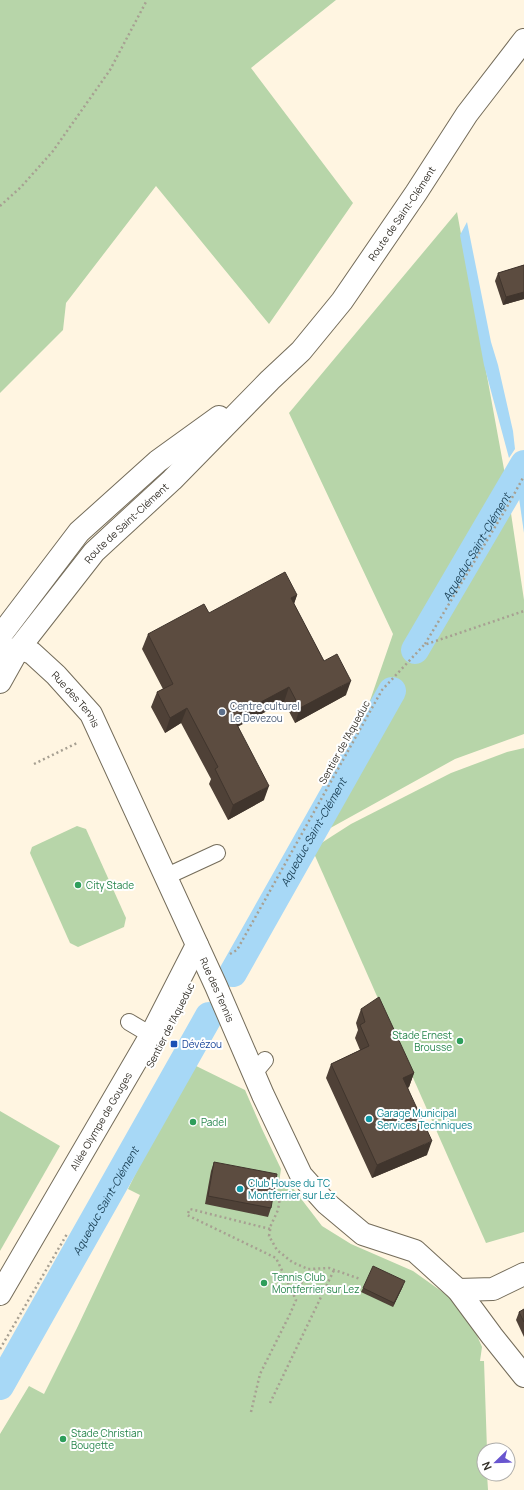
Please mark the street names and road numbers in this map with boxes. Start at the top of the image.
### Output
street label: Route de Saint-Clément [365,163,439,263]
street label: Route de Saint-Clément [81,480,171,566]
street label: Rue des Tennis [49,668,103,730]
street label: Sentier de l'Aqueduc [315,697,373,786]
street label: Rue des Tennis [197,955,238,1024]
street label: Sentier de l'Aqueduc [142,980,198,1070]
street label: Allée Olympe de Gouges [67,1069,135,1173]

